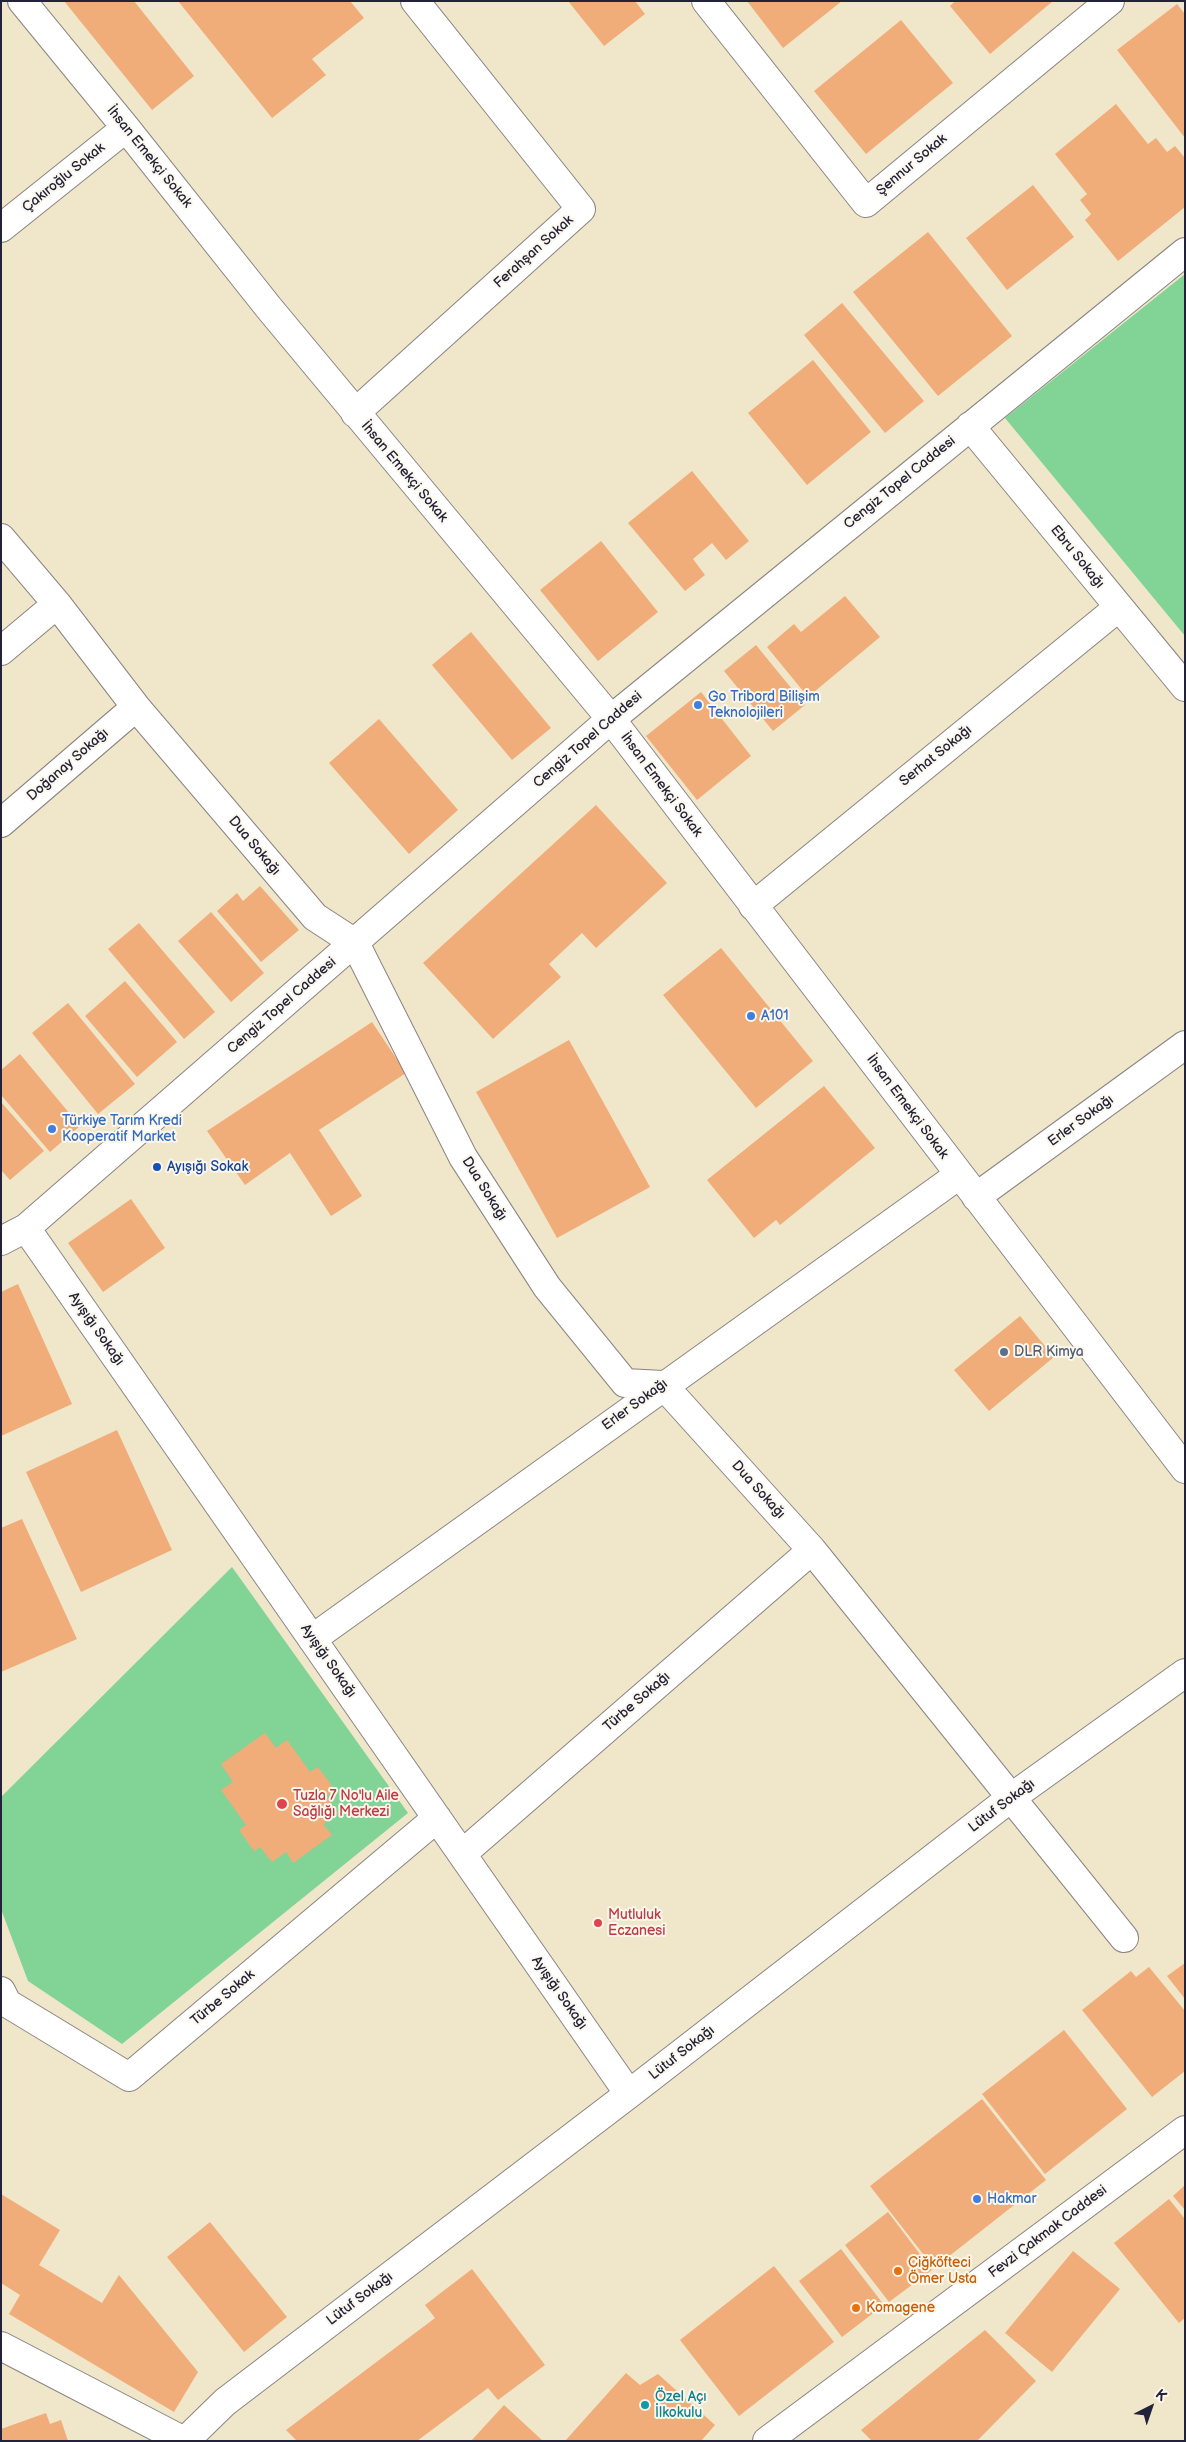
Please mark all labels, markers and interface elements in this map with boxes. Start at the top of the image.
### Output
street label: İhsan Emekçi Sokak [103,103,195,211]
street label: Şennur Sokak [873,131,951,199]
street label: Çakıroğlu Sokak [19,140,109,216]
street label: Ferahşan Sokak [491,212,577,292]
street label: İhsan Emekçi Sokak [357,418,451,526]
street label: Cengiz Topel Caddesi [841,433,959,533]
street label: Ebru Sokağı [1047,522,1107,592]
street label: Cengiz Topel Caddesi [530,688,646,792]
place label: Go Tri̇bord Bi̇li̇şi̇m Teknoloji̇leri [708,689,820,722]
marker: Go Tri̇bord Bi̇li̇şi̇m Teknoloji̇leri [692,699,704,711]
street label: Serhat Sokağı [897,722,975,790]
street label: Doğanay Sokağı [24,725,112,805]
street label: İhsan Emekçi Sokak [616,729,706,841]
street label: Dua Sokağı [224,813,284,879]
street label: Cengiz Topel Caddesi [224,954,340,1058]
place label: A101 [761,1008,789,1024]
marker: A101 [745,1010,757,1022]
street label: İhsan Emekçi Sokak [862,1051,952,1163]
street label: Erler Sokağı [1045,1092,1117,1150]
place label: Türkiye Tarım Kredi Kooperatif Market [62,1113,182,1146]
marker: Türkiye Tarım Kredi Kooperatif Market [46,1123,58,1135]
street label: Dua Sokağı [458,1154,510,1224]
place label: Ayışığı Sokak [167,1159,248,1175]
marker: Ayışığı Sokak [151,1161,163,1173]
street label: Ayışığı Sokağı [65,1289,127,1369]
place label: DLR Kimya [1014,1344,1084,1360]
marker: DLR Kimya [998,1346,1010,1358]
street label: Erler Sokağı [599,1376,671,1434]
street label: Dua Sokağı [728,1458,788,1522]
street label: Ayışığı Sokağı [297,1621,359,1701]
street label: Türbe Sokağı [600,1669,674,1735]
street label: Lütuf Sokağı [966,1776,1038,1836]
place label: Tuzla 7 No'lu Aile Sağlığı Merkezi [293,1788,399,1820]
marker: Tuzla 7 No'lu Aile Sağlığı Merkezi [275,1797,289,1811]
place label: Mutluluk Eczanesi [608,1907,666,1940]
marker: Mutluluk Eczanesi [592,1917,604,1929]
street label: Ayışığı Sokağı [528,1953,590,2033]
street label: Türbe Sokak [188,1966,258,2030]
street label: Lütuf Sokağı [646,2022,718,2084]
street label: Fevzi Çakmak Caddesi [985,2182,1111,2282]
place label: Hakmar [987,2191,1037,2207]
marker: Hakmar [971,2193,983,2205]
place label: Çiğköfteci Ömer Usta [908,2255,977,2288]
marker: Çiğköfteci Ömer Usta [892,2265,904,2277]
street label: Lütuf Sokağı [324,2269,396,2329]
place label: Komagene [866,2300,935,2316]
marker: Komagene [850,2302,862,2314]
north arrow [1126,2382,1176,2432]
text: K [1152,2386,1170,2405]
place label: Özel Açı İlkokulu [655,2389,707,2422]
marker: Özel Açı İlkokulu [639,2399,651,2411]

